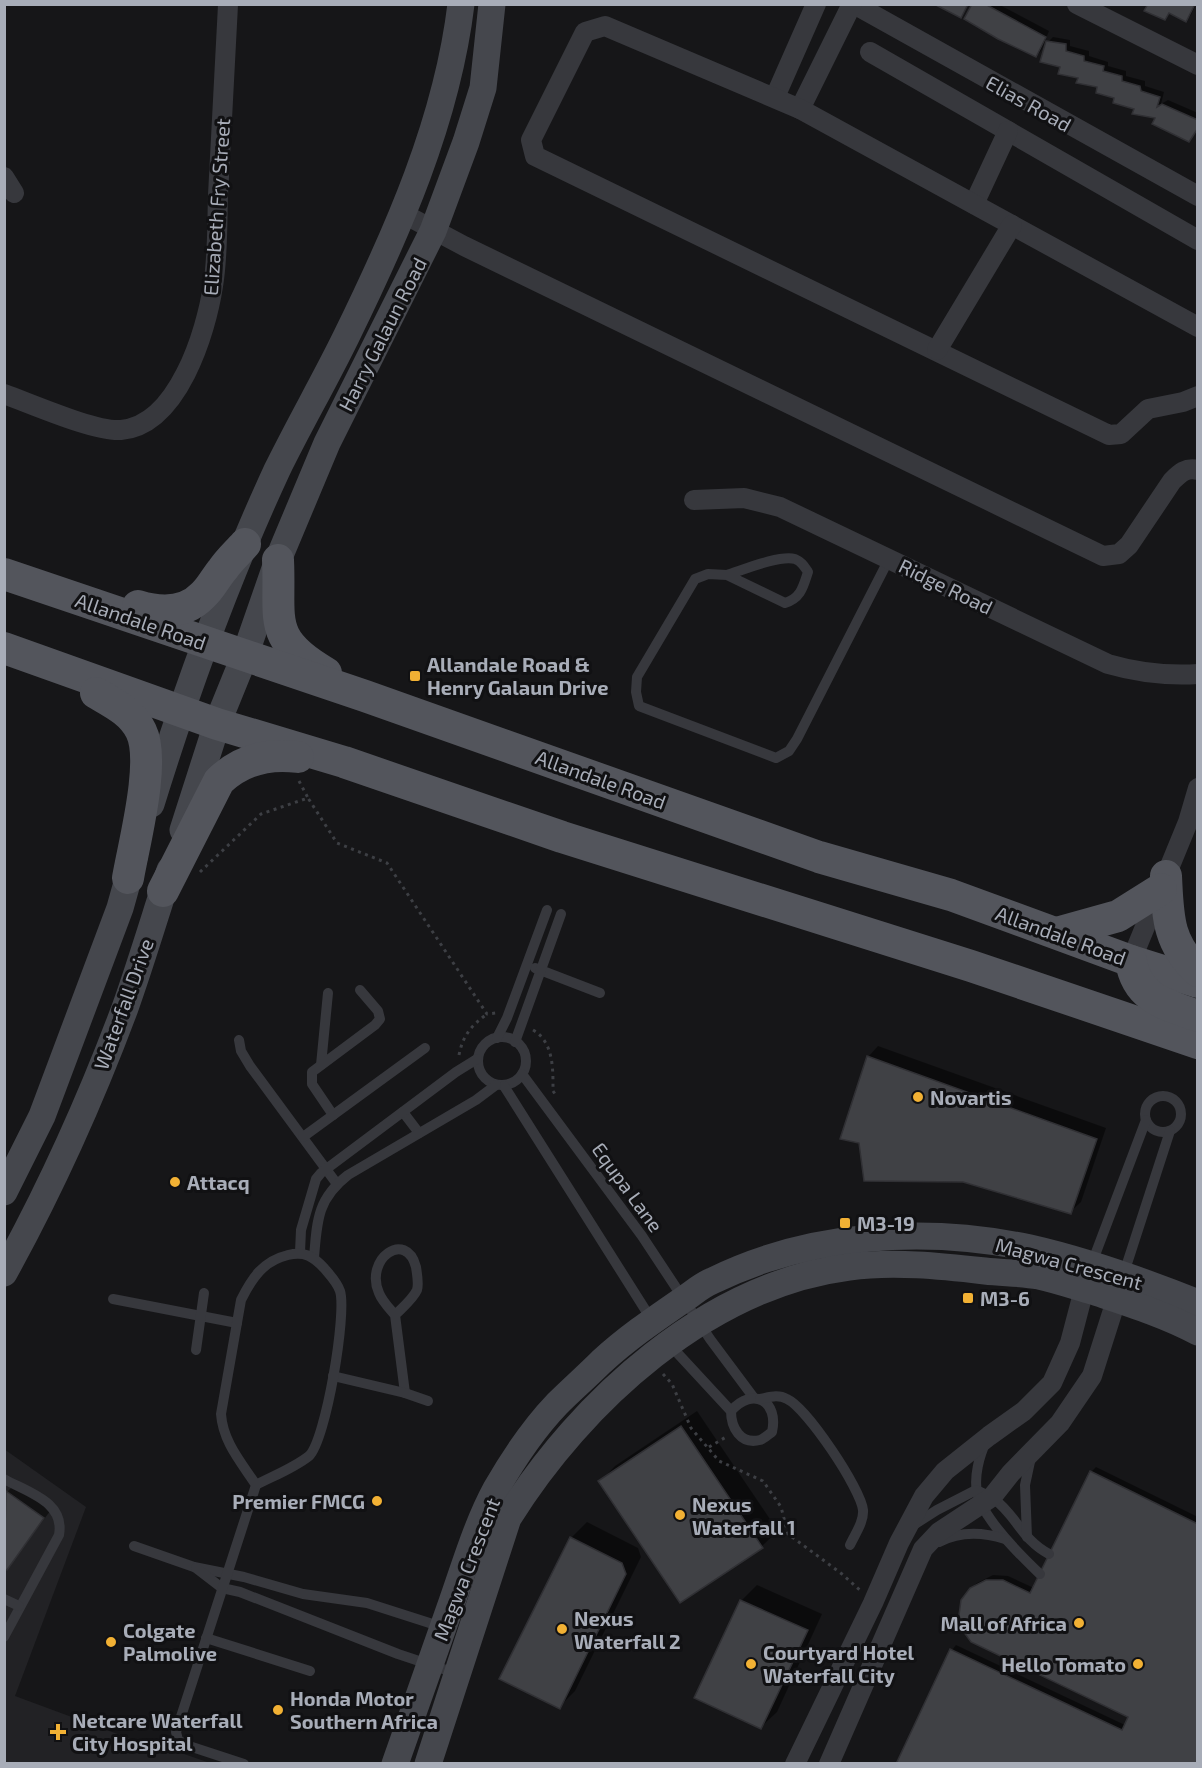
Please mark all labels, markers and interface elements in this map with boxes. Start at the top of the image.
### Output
street label: Elias Road [982,70,1076,136]
street label: Elizabeth Fry Street [198,117,234,297]
street label: Harry Galaun Road [333,253,431,415]
street label: Ridge Road [895,553,997,619]
street label: Allandale Road [73,587,209,655]
place label: Allandale Road & Henry Galaun Drive [427,652,609,700]
marker: Allandale Road & Henry Galaun Drive [408,669,422,683]
street label: Allandale Road [533,744,669,814]
street label: Allandale Road [993,900,1129,970]
street label: Waterfall Drive [88,935,158,1073]
place label: Novartis [930,1085,1012,1109]
marker: Novartis [911,1090,925,1104]
street label: Equpa Lane [588,1138,668,1236]
place label: Attacq [187,1170,250,1194]
marker: Attacq [168,1175,182,1189]
place label: M3-19 [857,1211,915,1235]
marker: M3-19 [838,1216,852,1230]
street label: Magwa Crescent [993,1232,1145,1294]
place label: M3-6 [980,1286,1030,1310]
marker: M3-6 [961,1291,975,1305]
place label: Premier FMCG [232,1489,365,1513]
place label: Nexus Waterfall 1 [692,1492,796,1539]
marker: Premier FMCG [370,1494,384,1508]
street label: Magwa Crescent [428,1494,504,1644]
marker: Nexus Waterfall 1 [673,1508,687,1522]
place label: Nexus Waterfall 2 [574,1606,681,1653]
place label: Mall of Africa [940,1611,1067,1635]
marker: Mall of Africa [1072,1616,1086,1630]
place label: Colgate Palmolive [123,1618,217,1665]
marker: Nexus Waterfall 2 [555,1622,569,1636]
marker: Colgate Palmolive [104,1635,118,1649]
place label: Courtyard Hotel Waterfall City [763,1640,914,1688]
place label: Hello Tomato [1001,1652,1126,1676]
marker: Courtyard Hotel Waterfall City [744,1657,758,1671]
marker: Hello Tomato [1131,1657,1145,1671]
place label: Honda Motor Southern Africa [290,1686,438,1733]
marker: Honda Motor Southern Africa [271,1703,285,1717]
place label: Netcare Waterfall City Hospital [72,1708,243,1756]
marker: Netcare Waterfall City Hospital [49,1723,67,1741]

